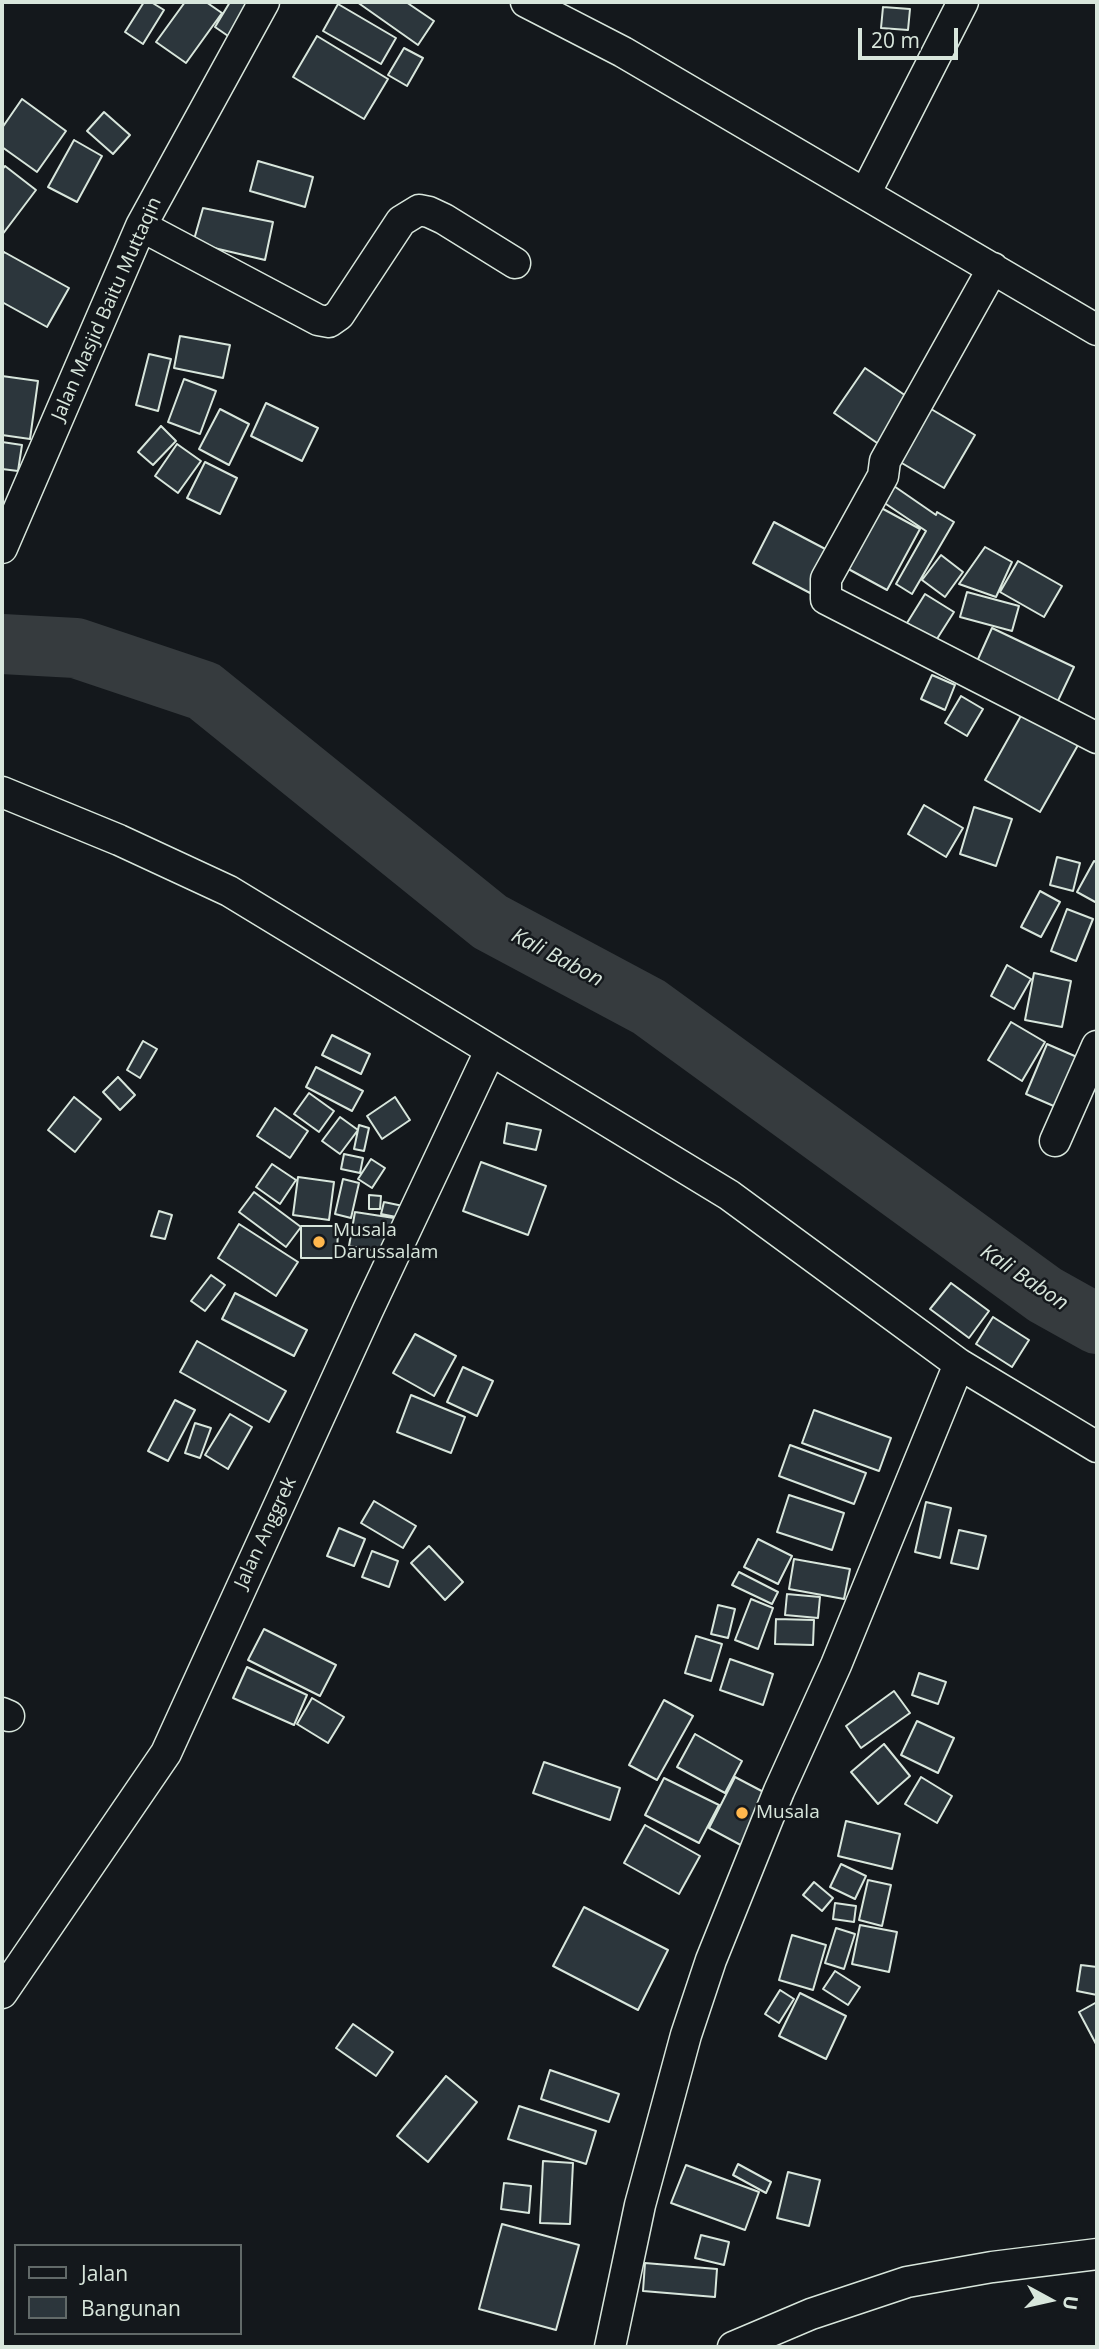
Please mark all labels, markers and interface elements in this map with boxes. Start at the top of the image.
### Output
scale bar [861,14,961,58]
text: 20 m [871,26,920,54]
street label: Jalan Masjid Baitu Muttaqin [47,194,167,424]
water label: Kali Babon [507,923,607,993]
place label: Musala Darussalam [333,1220,438,1264]
marker: Musala Darussalam [311,1234,327,1250]
water label: Kali Babon [975,1240,1073,1316]
street label: Jalan Anggrek [230,1474,302,1592]
place label: Musala [756,1802,820,1824]
marker: Musala [734,1805,750,1821]
legend [14,2244,242,2335]
text: Jalan [81,2259,128,2287]
north arrow [1015,2265,1085,2335]
text: Bangunan [81,2294,181,2322]
text: U [1057,2294,1085,2312]

